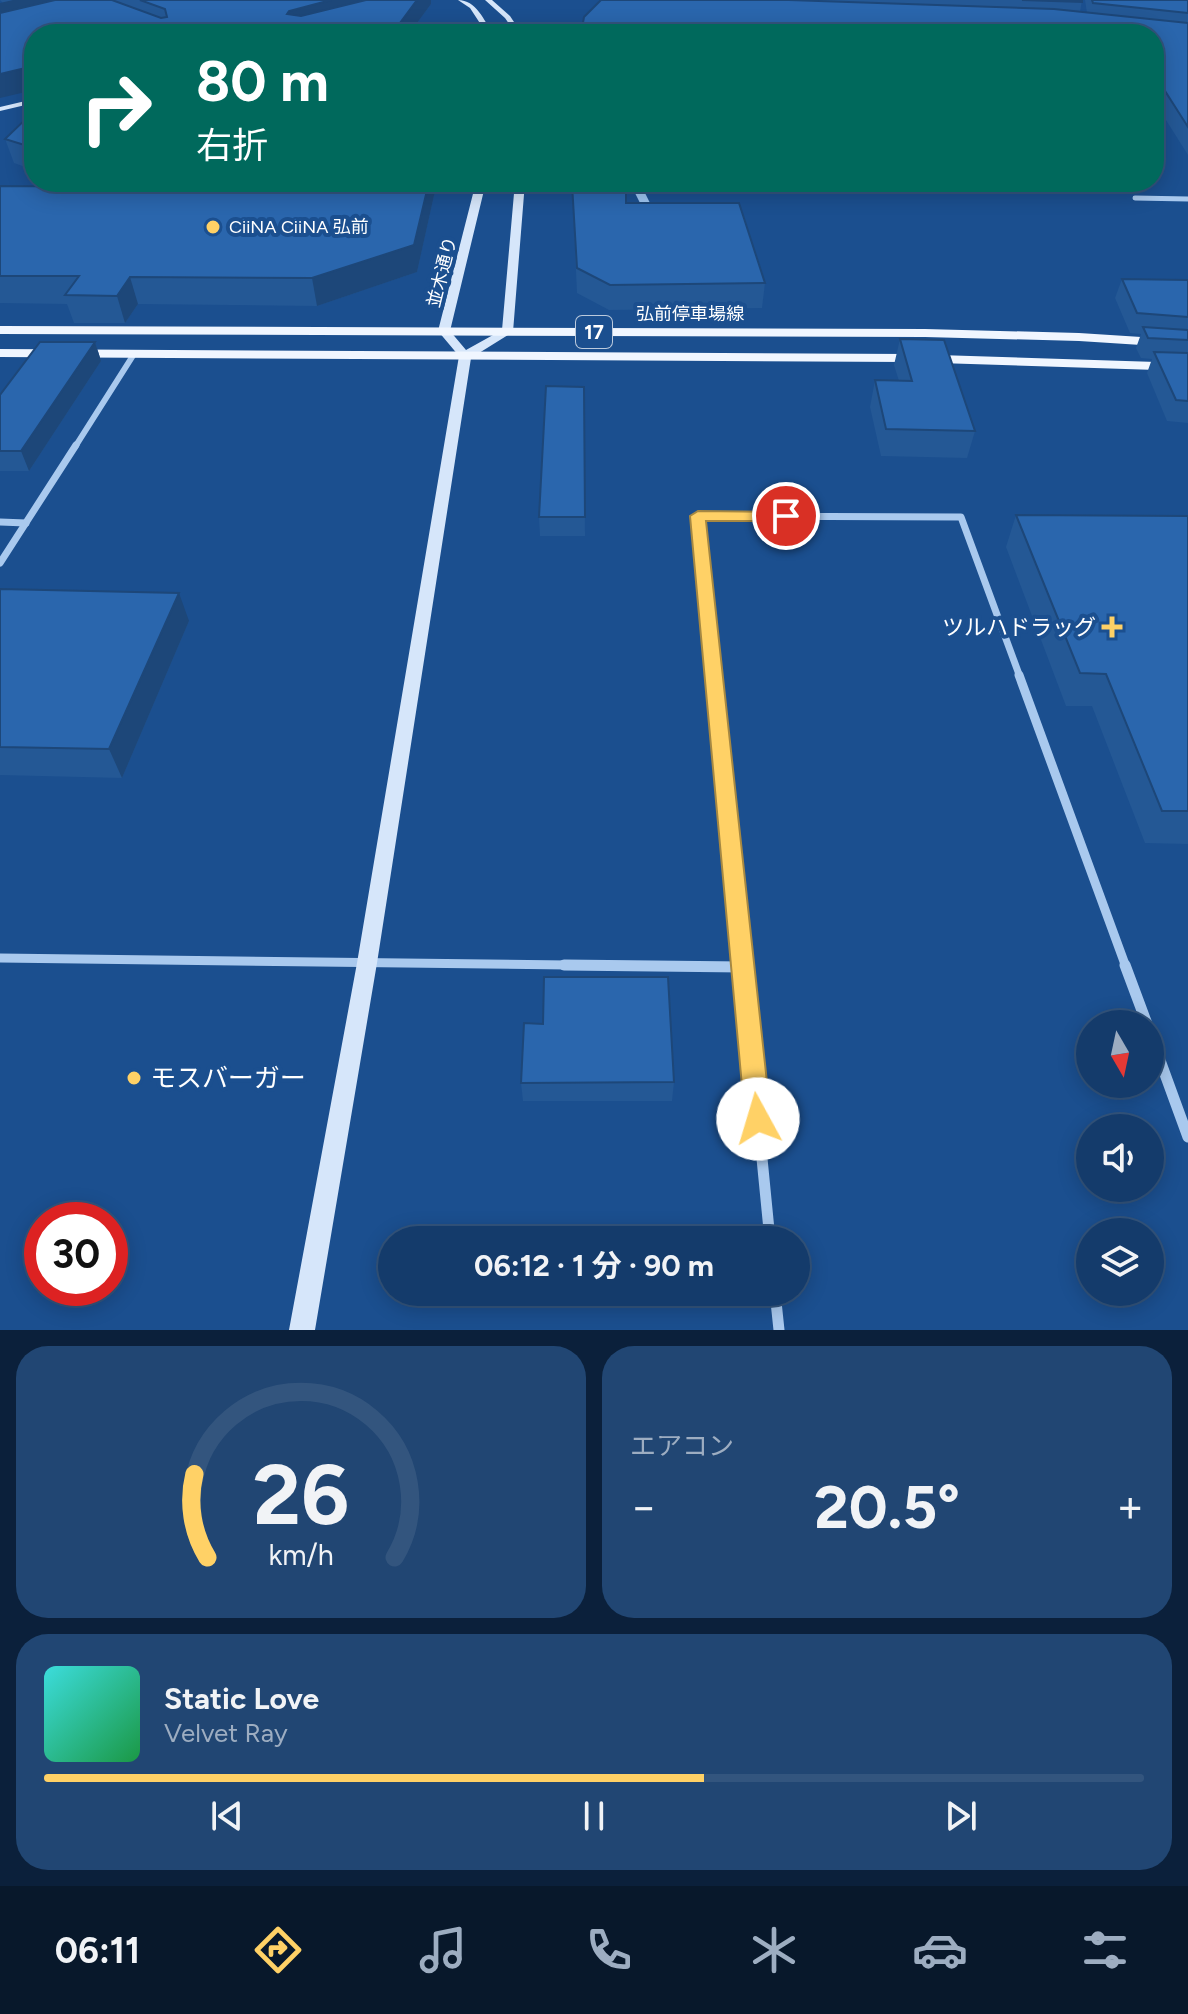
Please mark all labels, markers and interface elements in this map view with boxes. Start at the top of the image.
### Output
text: 80 m [196,48,329,115]
icon: right [64,56,168,160]
text: 右折 [196,124,268,167]
place label: CiiNA CiiNA 弘前 [229,216,369,238]
marker: CiiNA CiiNA 弘前 [204,218,222,236]
street label: 並木通り [423,234,461,310]
street label: 弘前停車場線 [636,303,744,325]
road number: 17 [576,316,612,348]
pin [752,482,820,550]
icon: arrive [764,494,808,538]
place label: ツルハドラッグ [942,614,1096,641]
marker: ツルハドラッグ [1103,618,1121,636]
north arrow [1076,1010,1164,1098]
map controls [1076,1010,1164,1306]
place label: モスバーガー [150,1062,306,1094]
marker: モスバーガー [125,1069,143,1087]
position arrow [716,1077,800,1161]
button: sound [1076,1114,1164,1202]
speed limit sign: 30 [24,1202,128,1306]
button: layers [1076,1218,1164,1306]
text: 06:12 · 1 分 · 90 m [474,1247,714,1284]
text: エアコン [630,1430,734,1462]
text: 26 [253,1445,349,1545]
text: 20.5° [814,1471,960,1543]
text: − [630,1480,657,1533]
text: + [1117,1480,1144,1533]
text: km/h [268,1538,334,1572]
text: Static Love [164,1680,319,1717]
text: Velvet Ray [164,1717,288,1749]
icon: previous [205,1794,249,1838]
icon: pause [572,1794,616,1838]
icon: next [939,1794,983,1838]
icon: directions [250,1922,306,1978]
icon: music [415,1922,471,1978]
icon: phone [581,1922,637,1978]
icon: climate [746,1922,802,1978]
icon: car [912,1922,968,1978]
icon: filters [1077,1922,1133,1978]
text: 06:11 [55,1929,140,1972]

